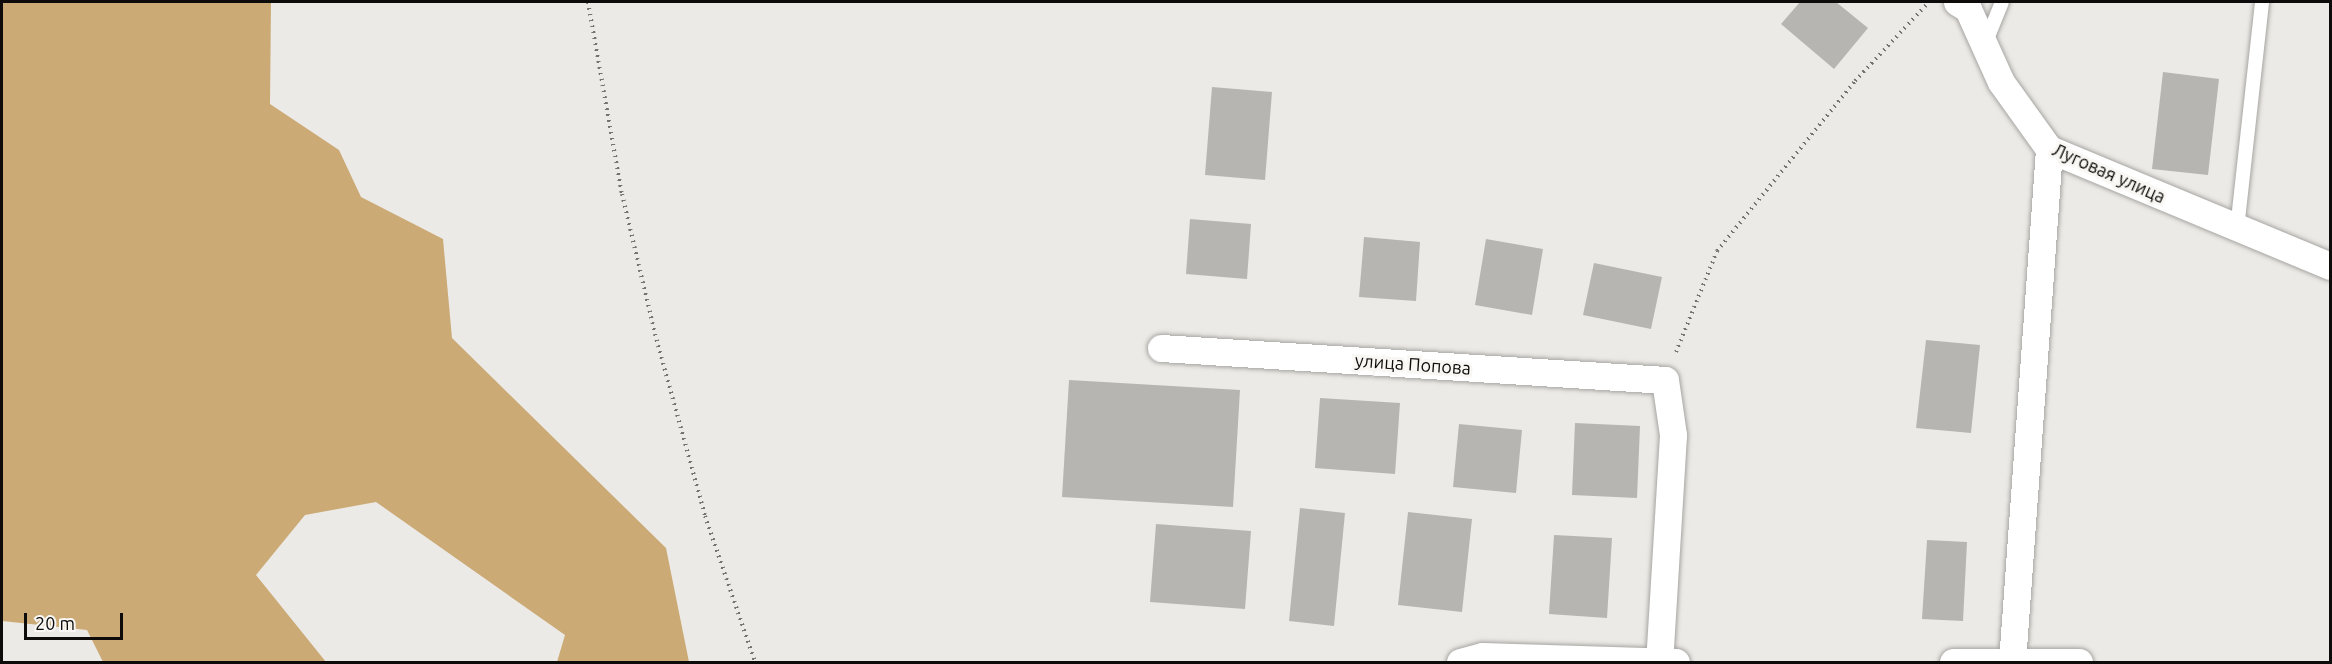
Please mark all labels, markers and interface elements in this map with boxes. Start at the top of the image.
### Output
street label: Луговая улица [2049,138,2169,208]
street label: улица Попова [1354,349,1472,379]
scale bar [27,601,126,639]
text: 20 m [35,613,75,633]

